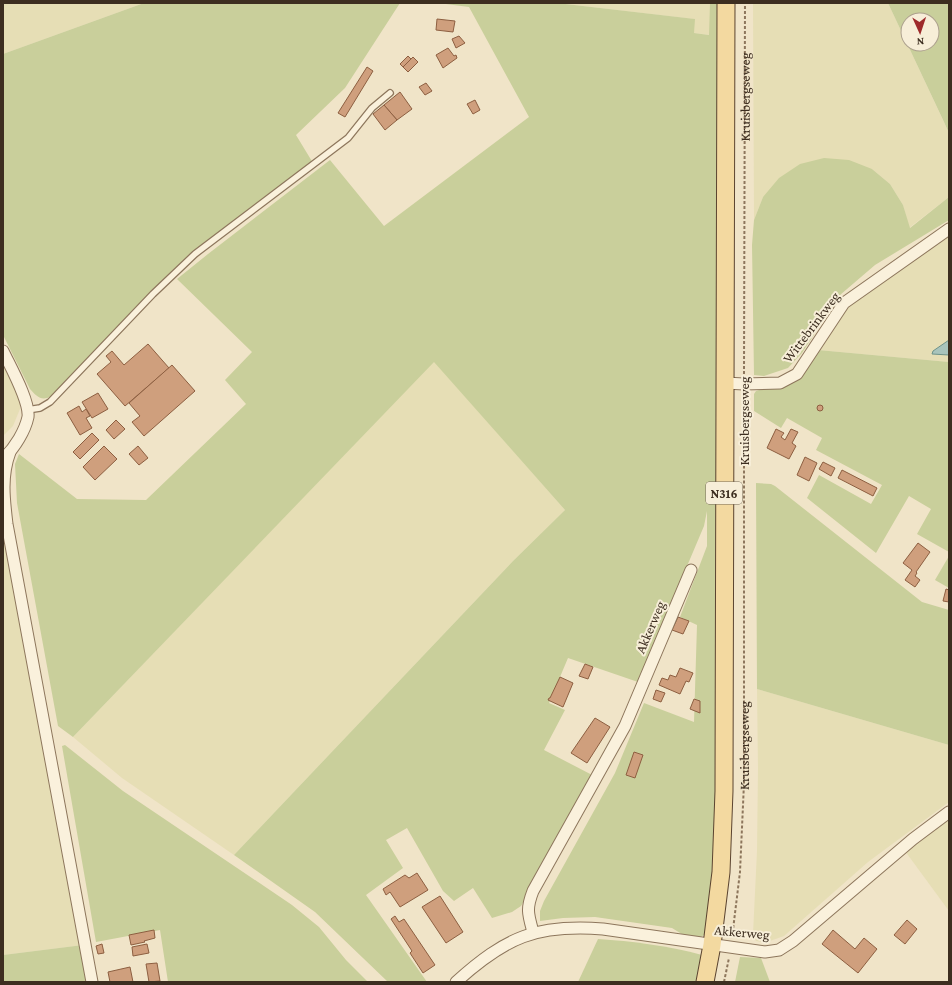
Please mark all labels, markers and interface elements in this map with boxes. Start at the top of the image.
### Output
north arrow [900,12,940,52]
text: N [916,36,925,48]
street label: Kruisbergseweg [737,52,753,142]
street label: Wittebrinkweg [779,288,843,366]
street label: Kruisbergseweg [736,376,752,466]
road number: N316 [706,482,742,504]
street label: Akkerweg [632,598,668,656]
street label: Kruisbergseweg [736,701,752,790]
street label: Akkerweg [714,922,771,942]

